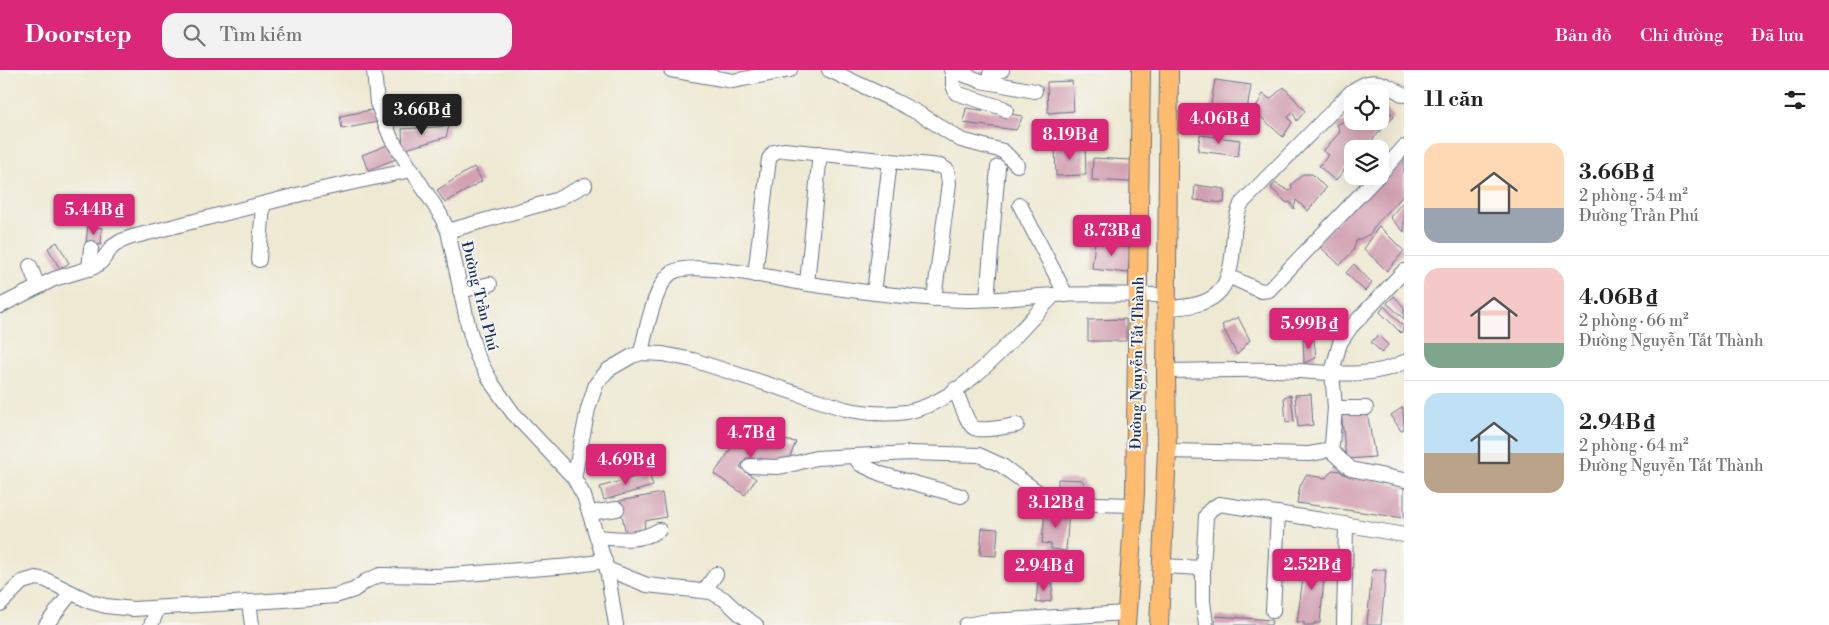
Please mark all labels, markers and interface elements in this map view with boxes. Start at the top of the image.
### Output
search box [162,13,512,58]
text: Doorstep [25,20,132,50]
icon: search [180,21,208,49]
text: Tìm kiếm [220,23,302,47]
text: Bản đồ [1555,24,1612,47]
text: Chỉ đường [1640,24,1723,47]
text: Đã lưu [1751,24,1804,47]
map controls [1344,85,1389,185]
button: locate [1344,85,1389,130]
icon: filters [1781,86,1809,114]
text: 11 căn [1424,87,1483,113]
pin: 3.66B ₫ [376,93,468,136]
text: 3.66B ₫ [394,100,450,120]
pin: 4.06B ₫ [1173,102,1265,145]
text: 4.06B ₫ [1189,109,1249,129]
pin: 8.19B ₫ [1024,118,1116,161]
text: 8.19B ₫ [1043,125,1098,145]
button: layers [1344,140,1389,185]
text: 3.66B ₫ [1579,160,1654,186]
icon: home [1464,163,1524,223]
text: 2 phòng · 54 m² [1579,186,1688,206]
pin: 5.44B ₫ [48,194,140,236]
text: 5.44B ₫ [65,200,123,220]
text: Đường Trần Phú [1579,206,1699,226]
pin: 8.73B ₫ [1066,214,1158,257]
text: 8.73B ₫ [1084,221,1140,241]
street label: Đường Trần Phú [457,239,502,353]
street label: Đường Nguyễn Tất Thành [1126,276,1149,450]
text: 4.06B ₫ [1579,285,1657,311]
icon: home [1464,288,1524,348]
pin: 5.99B ₫ [1263,308,1355,350]
text: 2 phòng · 66 m² [1579,311,1689,331]
text: 5.99B ₫ [1280,314,1338,334]
text: Đường Nguyễn Tất Thành [1579,331,1763,351]
text: 2.94B ₫ [1579,410,1655,436]
icon: home [1464,413,1524,473]
pin: 4.7B ₫ [710,416,792,459]
text: 4.7B ₫ [727,423,775,443]
text: 2 phòng · 64 m² [1579,436,1689,456]
pin: 4.69B ₫ [580,444,672,486]
text: 4.69B ₫ [597,450,655,470]
text: Đường Nguyễn Tất Thành [1579,456,1763,476]
pin: 3.12B ₫ [1010,486,1102,529]
text: 3.12B ₫ [1029,493,1083,513]
pin: 2.52B ₫ [1266,548,1358,591]
pin: 2.94B ₫ [998,550,1090,592]
text: 2.52B ₫ [1283,555,1341,575]
text: 2.94B ₫ [1015,556,1073,576]

